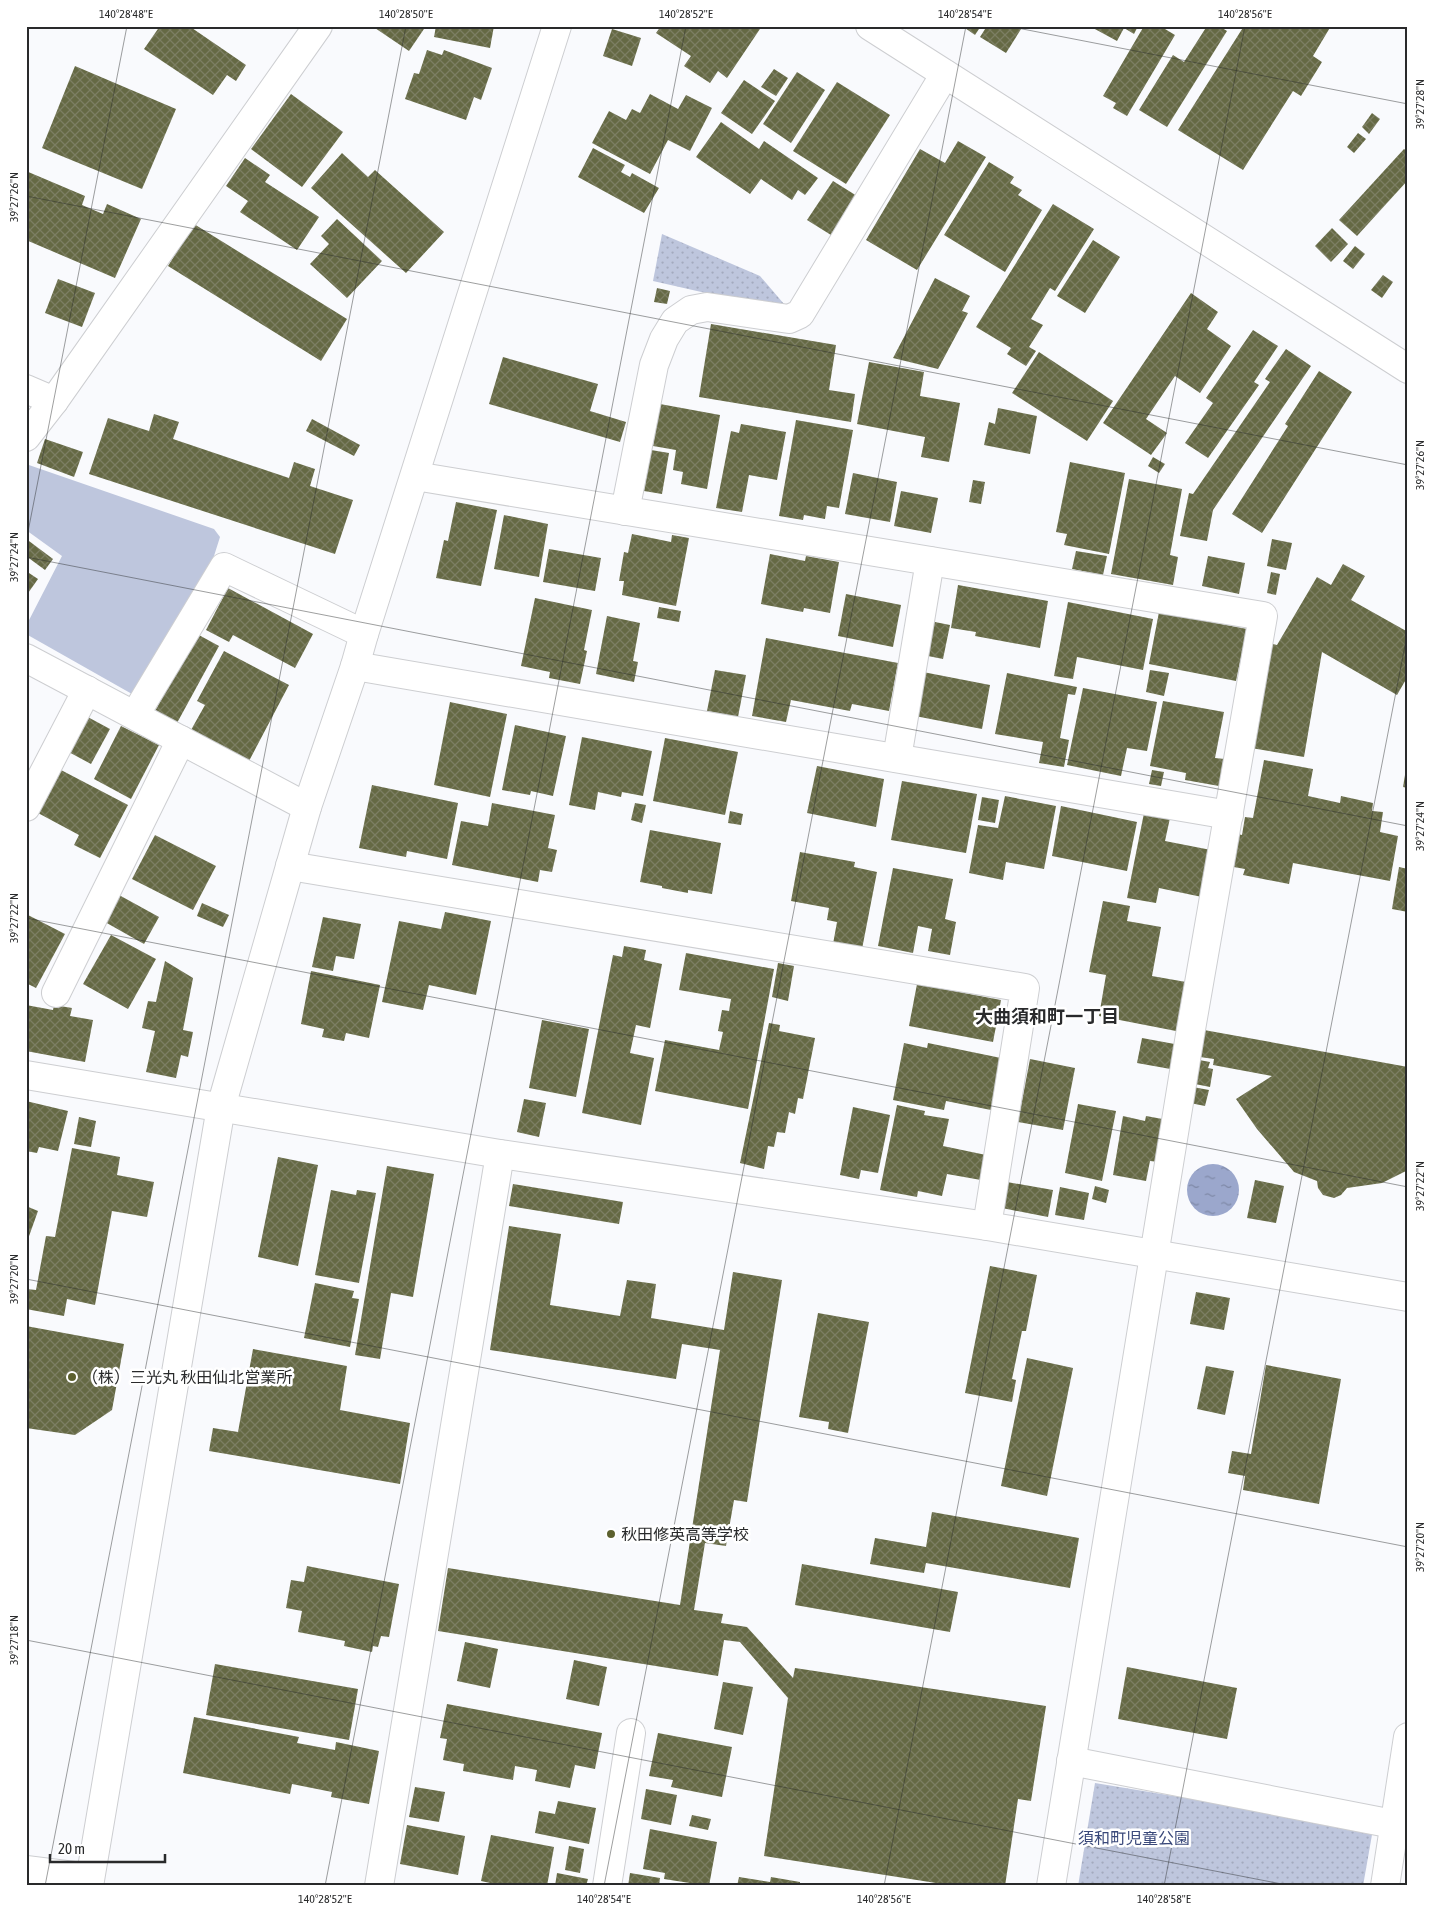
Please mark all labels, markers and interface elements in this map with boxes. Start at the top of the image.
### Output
text: 140°28'48"E [99,7,153,21]
text: 140°28'50"E [379,7,433,21]
text: 140°28'52"E [659,7,713,21]
text: 140°28'54"E [938,7,992,21]
text: 140°28'56"E [1218,7,1272,21]
text: 39°27'28"N [1413,79,1427,129]
text: 39°27'26"N [7,172,21,222]
text: 39°27'26"N [1413,440,1427,490]
text: 39°27'24"N [7,532,21,582]
text: 39°27'24"N [1413,801,1427,851]
text: 39°27'22"N [7,893,21,943]
district label: 大曲須和町一丁目 [975,1006,1119,1027]
text: 39°27'22"N [1413,1161,1427,1211]
text: 39°27'20"N [7,1254,21,1304]
place label: （株）三光丸 秋田仙北営業所 [82,1368,292,1386]
marker: （株）三光丸 秋田仙北営業所 [66,1371,78,1383]
text: 39°27'20"N [1413,1522,1427,1572]
place label: 秋田修英高等学校 [621,1525,749,1543]
marker: 秋田修英高等学校 [605,1528,617,1540]
text: 39°27'18"N [7,1615,21,1665]
park label: 須和町児童公園 [1078,1829,1190,1847]
scale bar [50,1832,165,1864]
text: 20 m [58,1840,85,1857]
text: 140°28'52"E [298,1892,352,1906]
text: 140°28'54"E [577,1892,631,1906]
text: 140°28'56"E [857,1892,911,1906]
text: 140°28'58"E [1137,1892,1191,1906]

